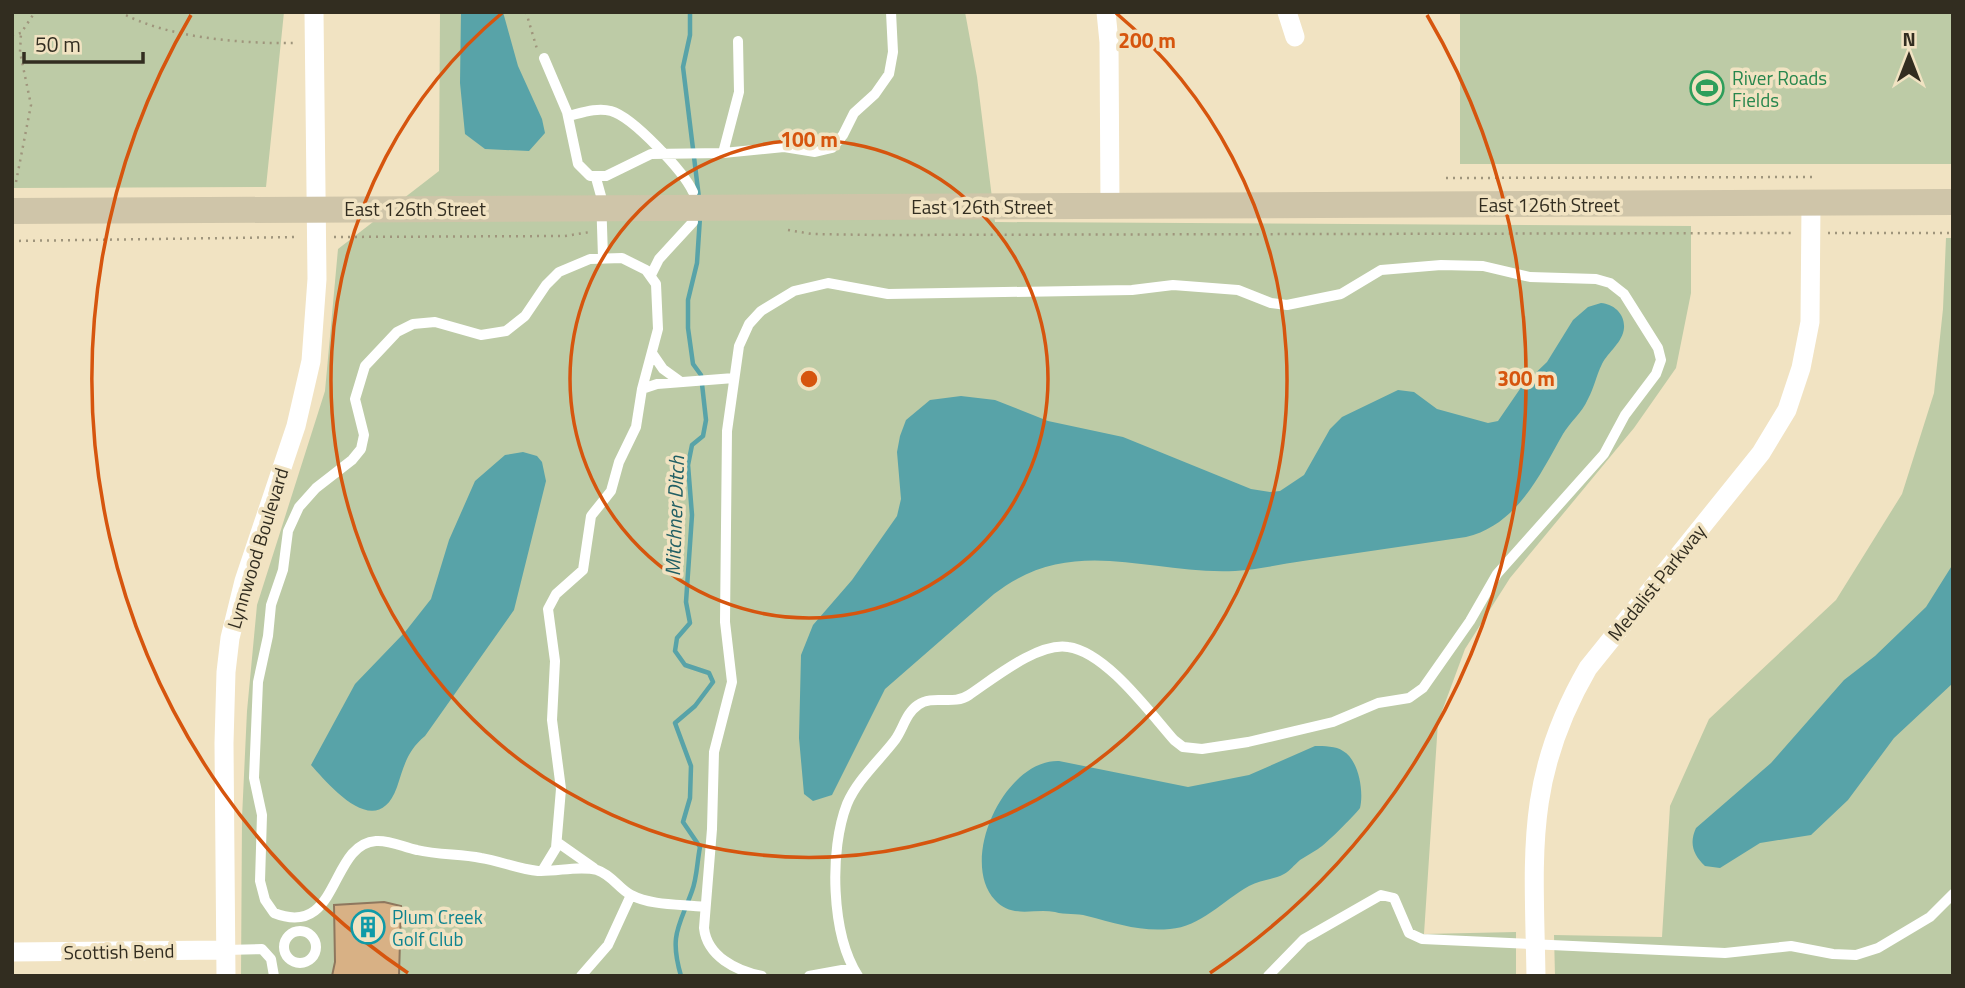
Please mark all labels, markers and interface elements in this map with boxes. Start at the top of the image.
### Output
scale bar [24,21,144,65]
north arrow [1874,21,1944,91]
text: 200 m [1118,24,1176,56]
text: N [1902,24,1916,53]
text: 50 m [35,28,81,60]
place label: River Roads Fields [1732,63,1827,114]
sports icon: River Roads Fields [1688,69,1726,107]
text: 100 m [780,123,838,155]
street label: East 126th Street [1478,190,1620,219]
street label: East 126th Street [911,192,1053,221]
street label: East 126th Street [344,194,486,223]
text: 300 m [1497,362,1555,394]
centre of rings [797,367,821,391]
water label: Mitchner Ditch [656,455,692,577]
street label: Lynnwood Boulevard [219,464,295,632]
street label: Medalist Parkway [1600,517,1712,647]
place label: Plum Creek Golf Club [392,902,483,953]
building icon: Plum Creek Golf Club [349,908,387,946]
street label: Scottish Bend [63,936,175,966]

